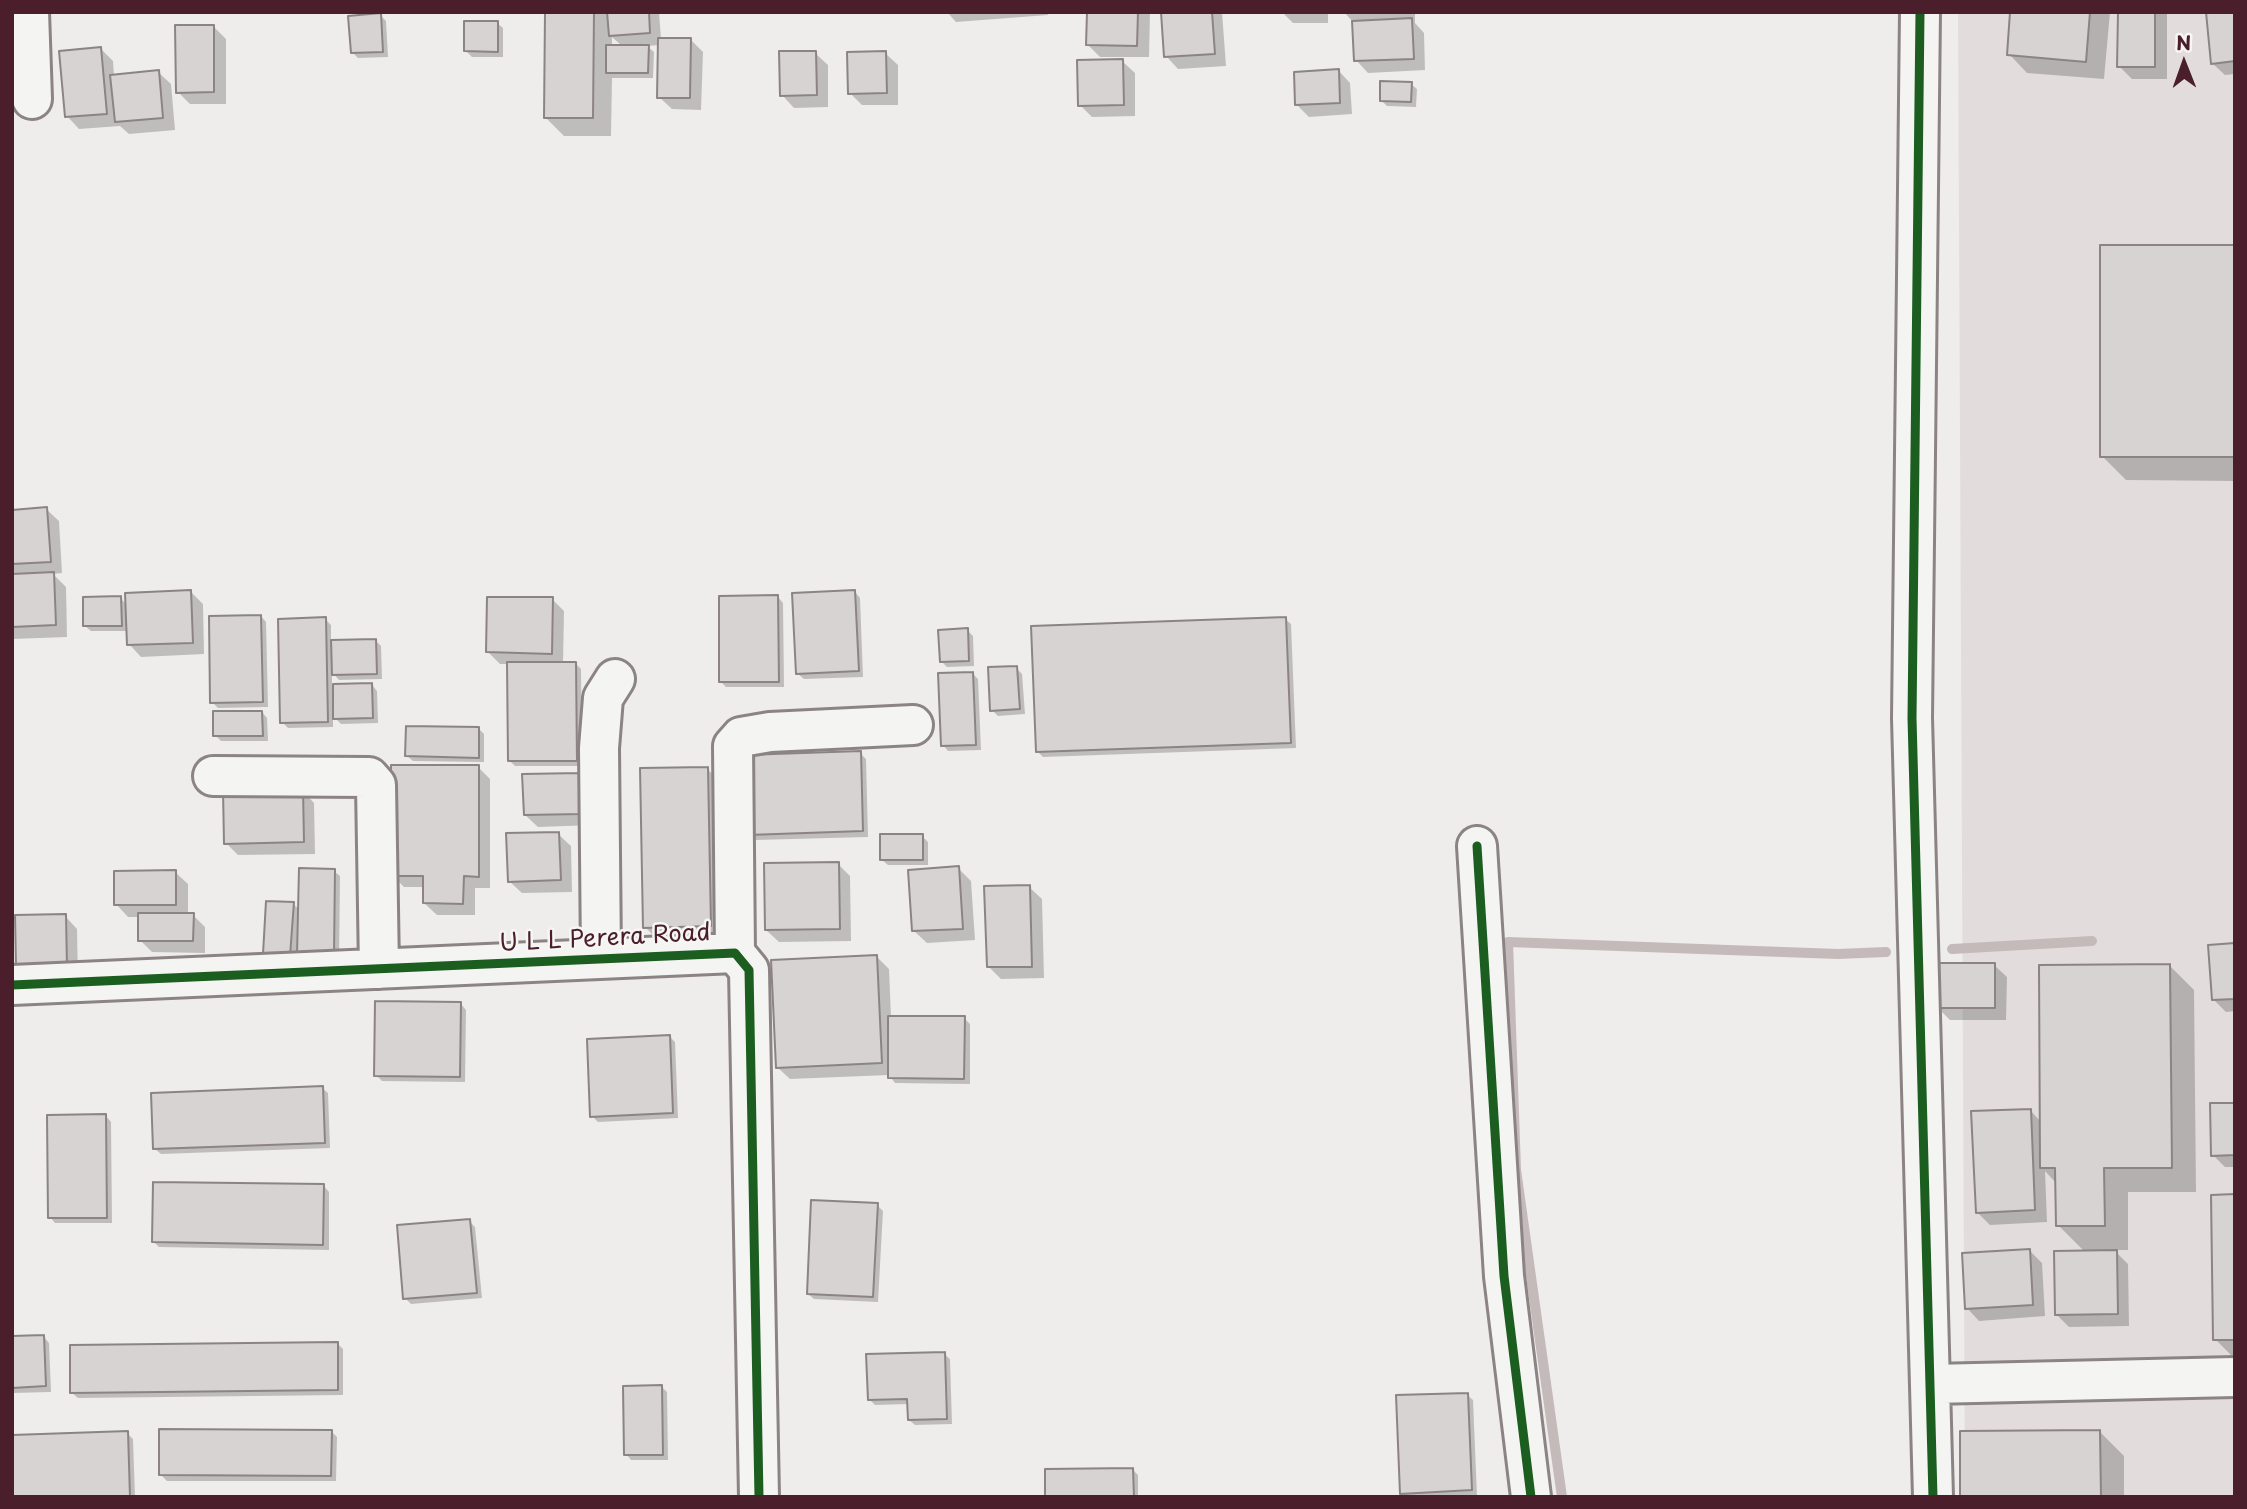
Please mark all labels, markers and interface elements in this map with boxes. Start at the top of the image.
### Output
north arrow [2149,28,2219,98]
text: N [2176,28,2191,56]
street label: U L L Perera Road [499,919,711,959]

